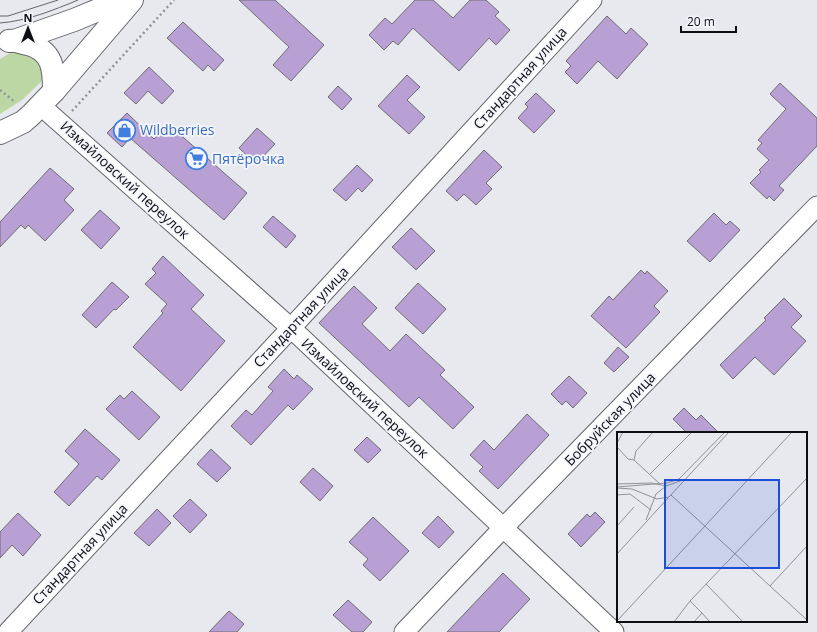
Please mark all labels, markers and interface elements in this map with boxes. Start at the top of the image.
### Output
north arrow [8,8,48,48]
scale bar [681,8,736,34]
text: N [24,10,32,25]
text: 20 m [687,13,715,30]
street label: Стандартная улица [469,22,571,133]
street label: Измайловский переулок [57,116,195,243]
shop icon: Wildberries [111,117,137,143]
place label: Wildberries [140,120,215,139]
supermarket icon: Пятёрочка [184,146,210,172]
place label: Пятёрочка [212,149,285,168]
street label: Стандартная улица [249,262,352,371]
street label: Измайловский переулок [297,333,434,462]
street label: Бобруйская улица [560,368,659,470]
inset map [617,432,807,622]
street label: Стандартная улица [28,499,131,608]

